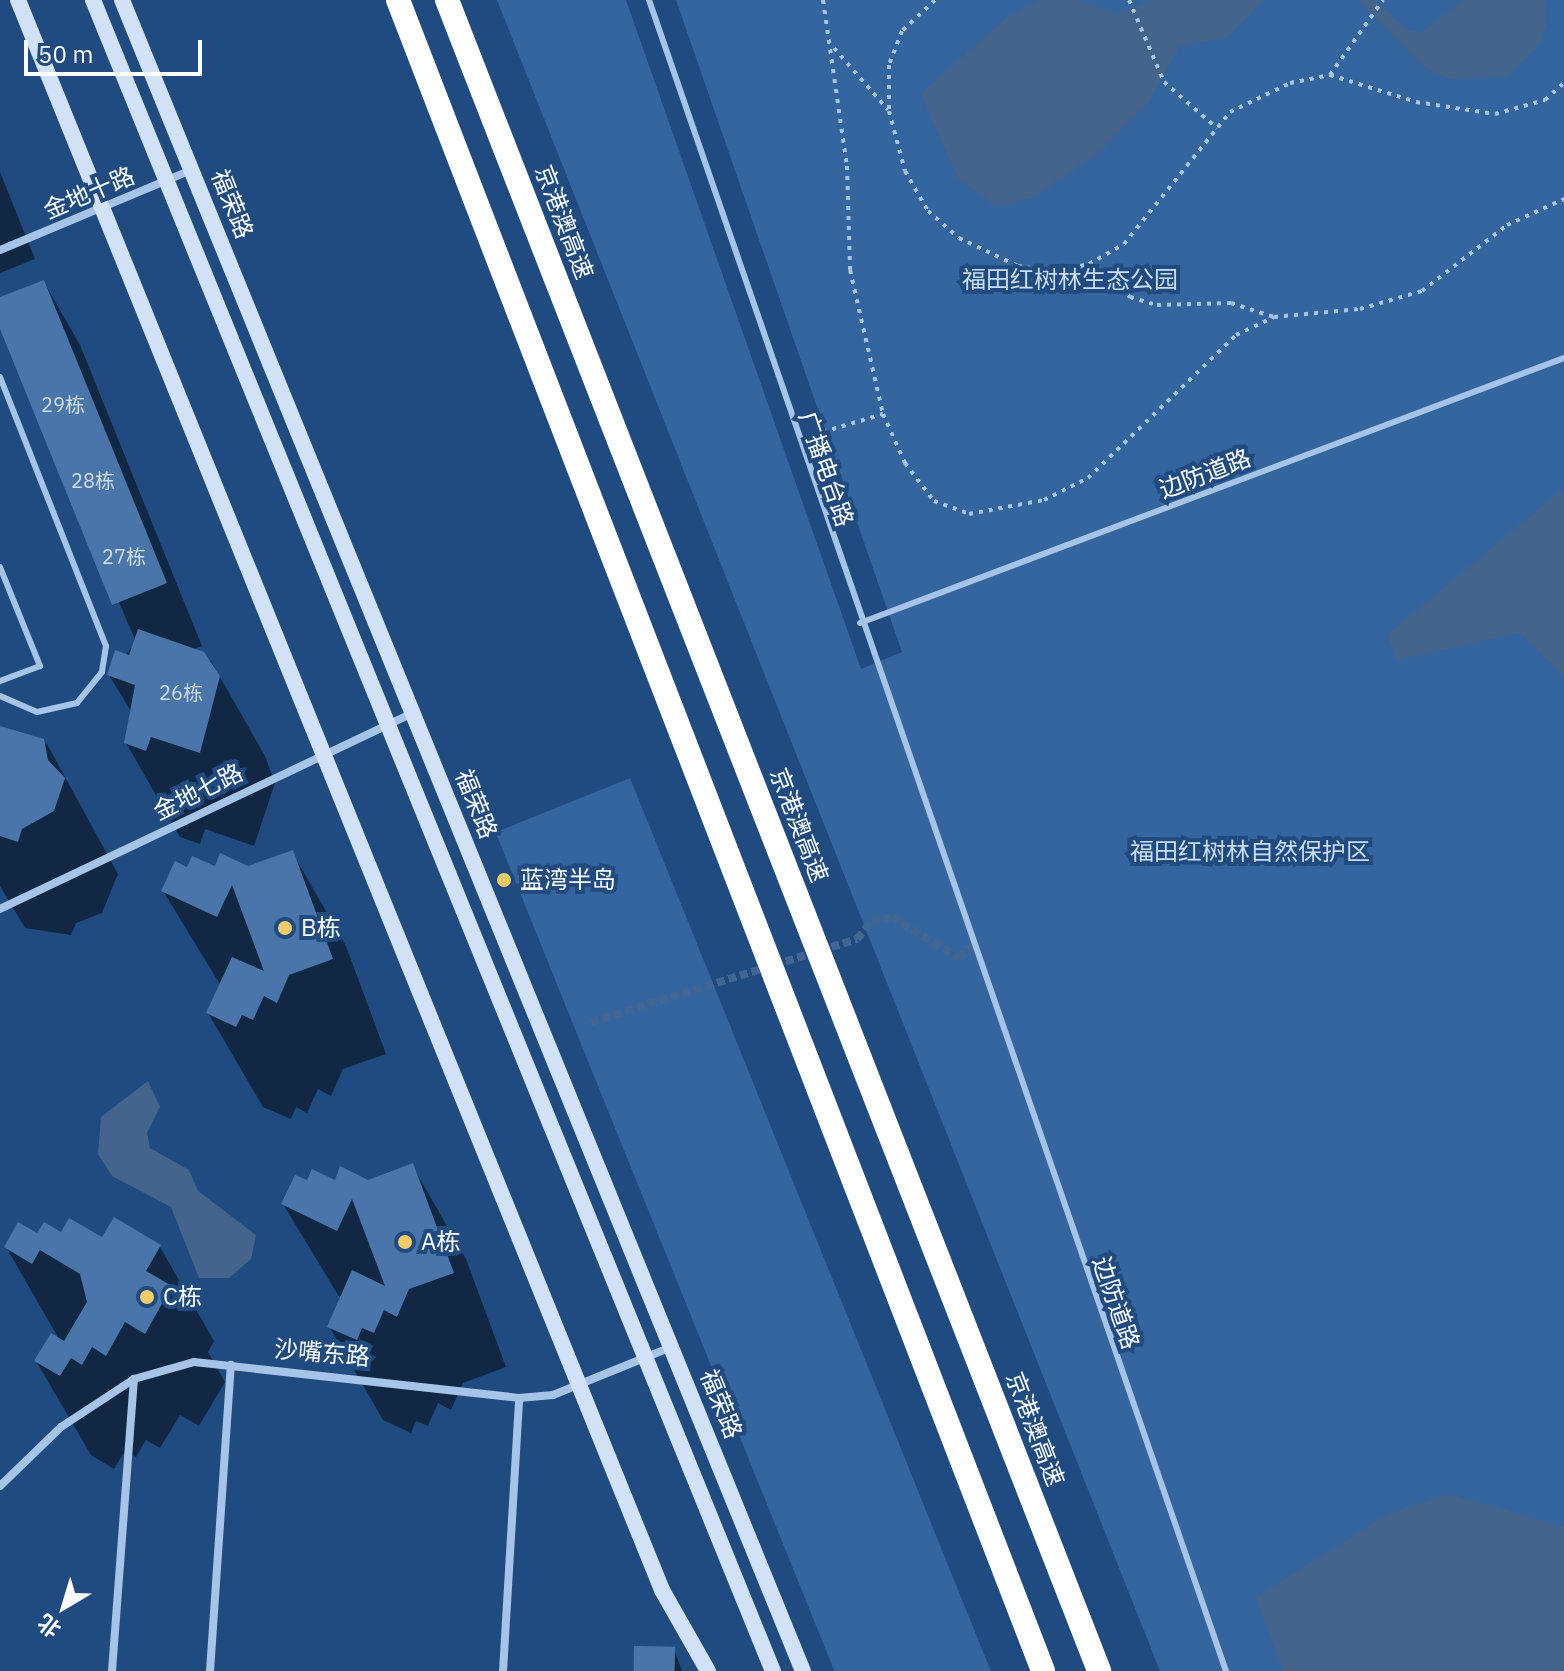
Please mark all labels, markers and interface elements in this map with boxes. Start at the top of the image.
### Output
scale bar [28,24,206,74]
text: 50 m [38,38,93,70]
street label: 金地十路 [39,161,139,225]
street label: 京港澳高速 [529,161,599,283]
street label: 福荣路 [205,165,259,243]
park label: 福田红树林生态公园 [962,266,1178,294]
house number: 29栋 [41,392,85,416]
street label: 广播电台路 [793,408,859,530]
street label: 边防道路 [1155,443,1255,505]
house number: 28栋 [71,468,115,492]
house number: 27栋 [102,544,146,568]
house number: 26栋 [159,680,203,704]
street label: 金地七路 [149,758,247,826]
street label: 京港澳高速 [764,764,834,886]
street label: 福荣路 [449,765,503,843]
park label: 福田红树林自然保护区 [1130,838,1370,866]
place label: 蓝湾半岛 [520,866,616,894]
marker: 蓝湾半岛 [495,871,513,889]
place label: B栋 [301,914,341,942]
marker: B栋 [276,919,294,937]
place label: A栋 [421,1228,460,1256]
marker: A栋 [396,1233,414,1251]
street label: 边防道路 [1087,1253,1145,1353]
place label: C栋 [163,1283,202,1311]
marker: C栋 [138,1288,156,1306]
street label: 沙嘴东路 [273,1334,371,1372]
street label: 福荣路 [694,1365,748,1443]
street label: 京港澳高速 [1000,1368,1070,1490]
north arrow [24,1567,104,1647]
text: 北 [31,1608,67,1645]

